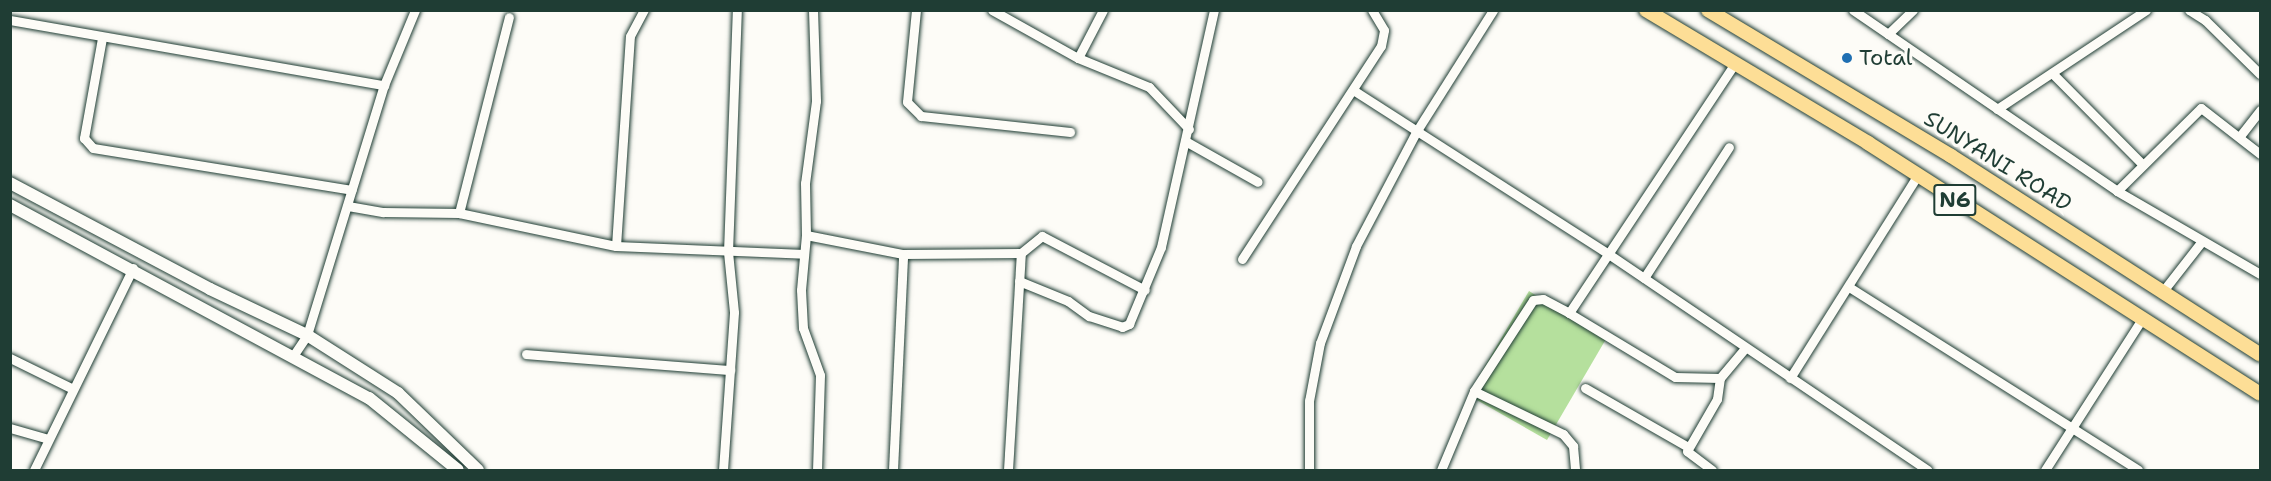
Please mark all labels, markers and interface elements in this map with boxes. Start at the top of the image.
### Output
place label: Total [1859,45,1912,71]
marker: Total [1840,51,1854,65]
street label: SUNYANI ROAD [1919,105,2077,217]
road number: N6 [1932,182,1978,218]

